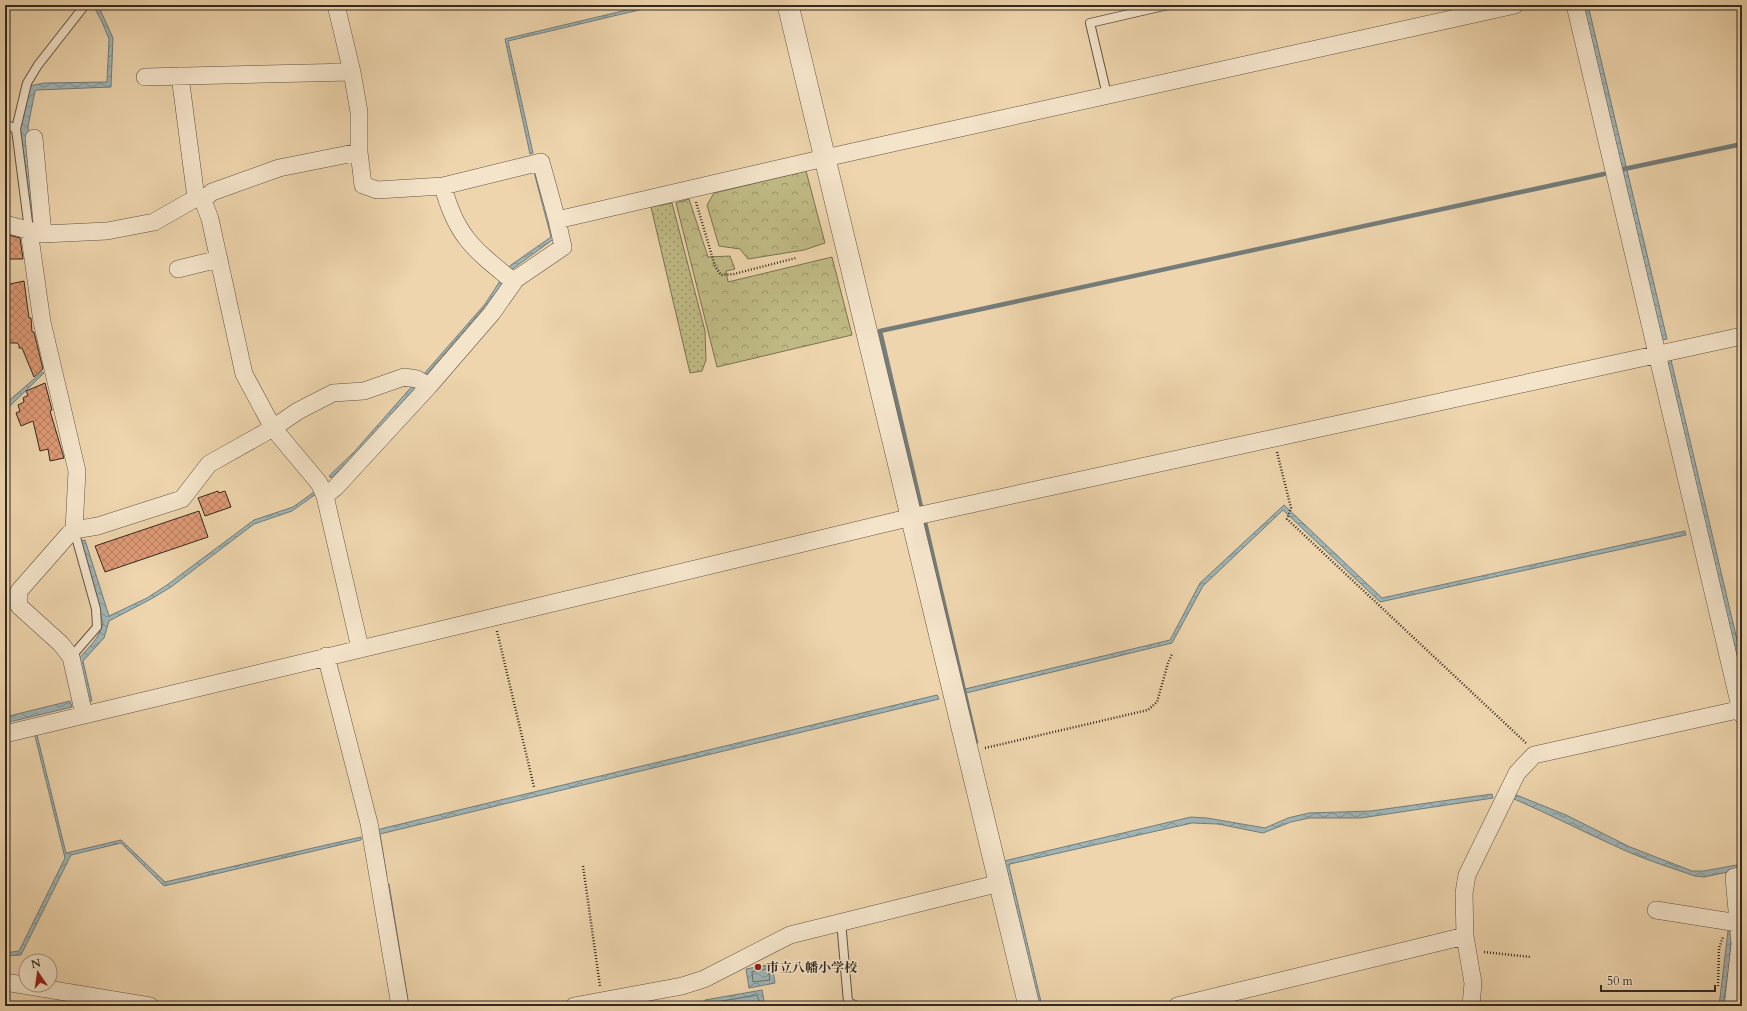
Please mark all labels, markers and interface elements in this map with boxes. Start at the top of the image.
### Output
north arrow [18,953,58,993]
text: N [30,955,43,972]
place label: 市立八幡小学校 [766,959,858,977]
marker: 市立八幡小学校 [753,962,763,972]
scale bar [1601,967,1715,993]
text: 50 m [1607,973,1634,989]

